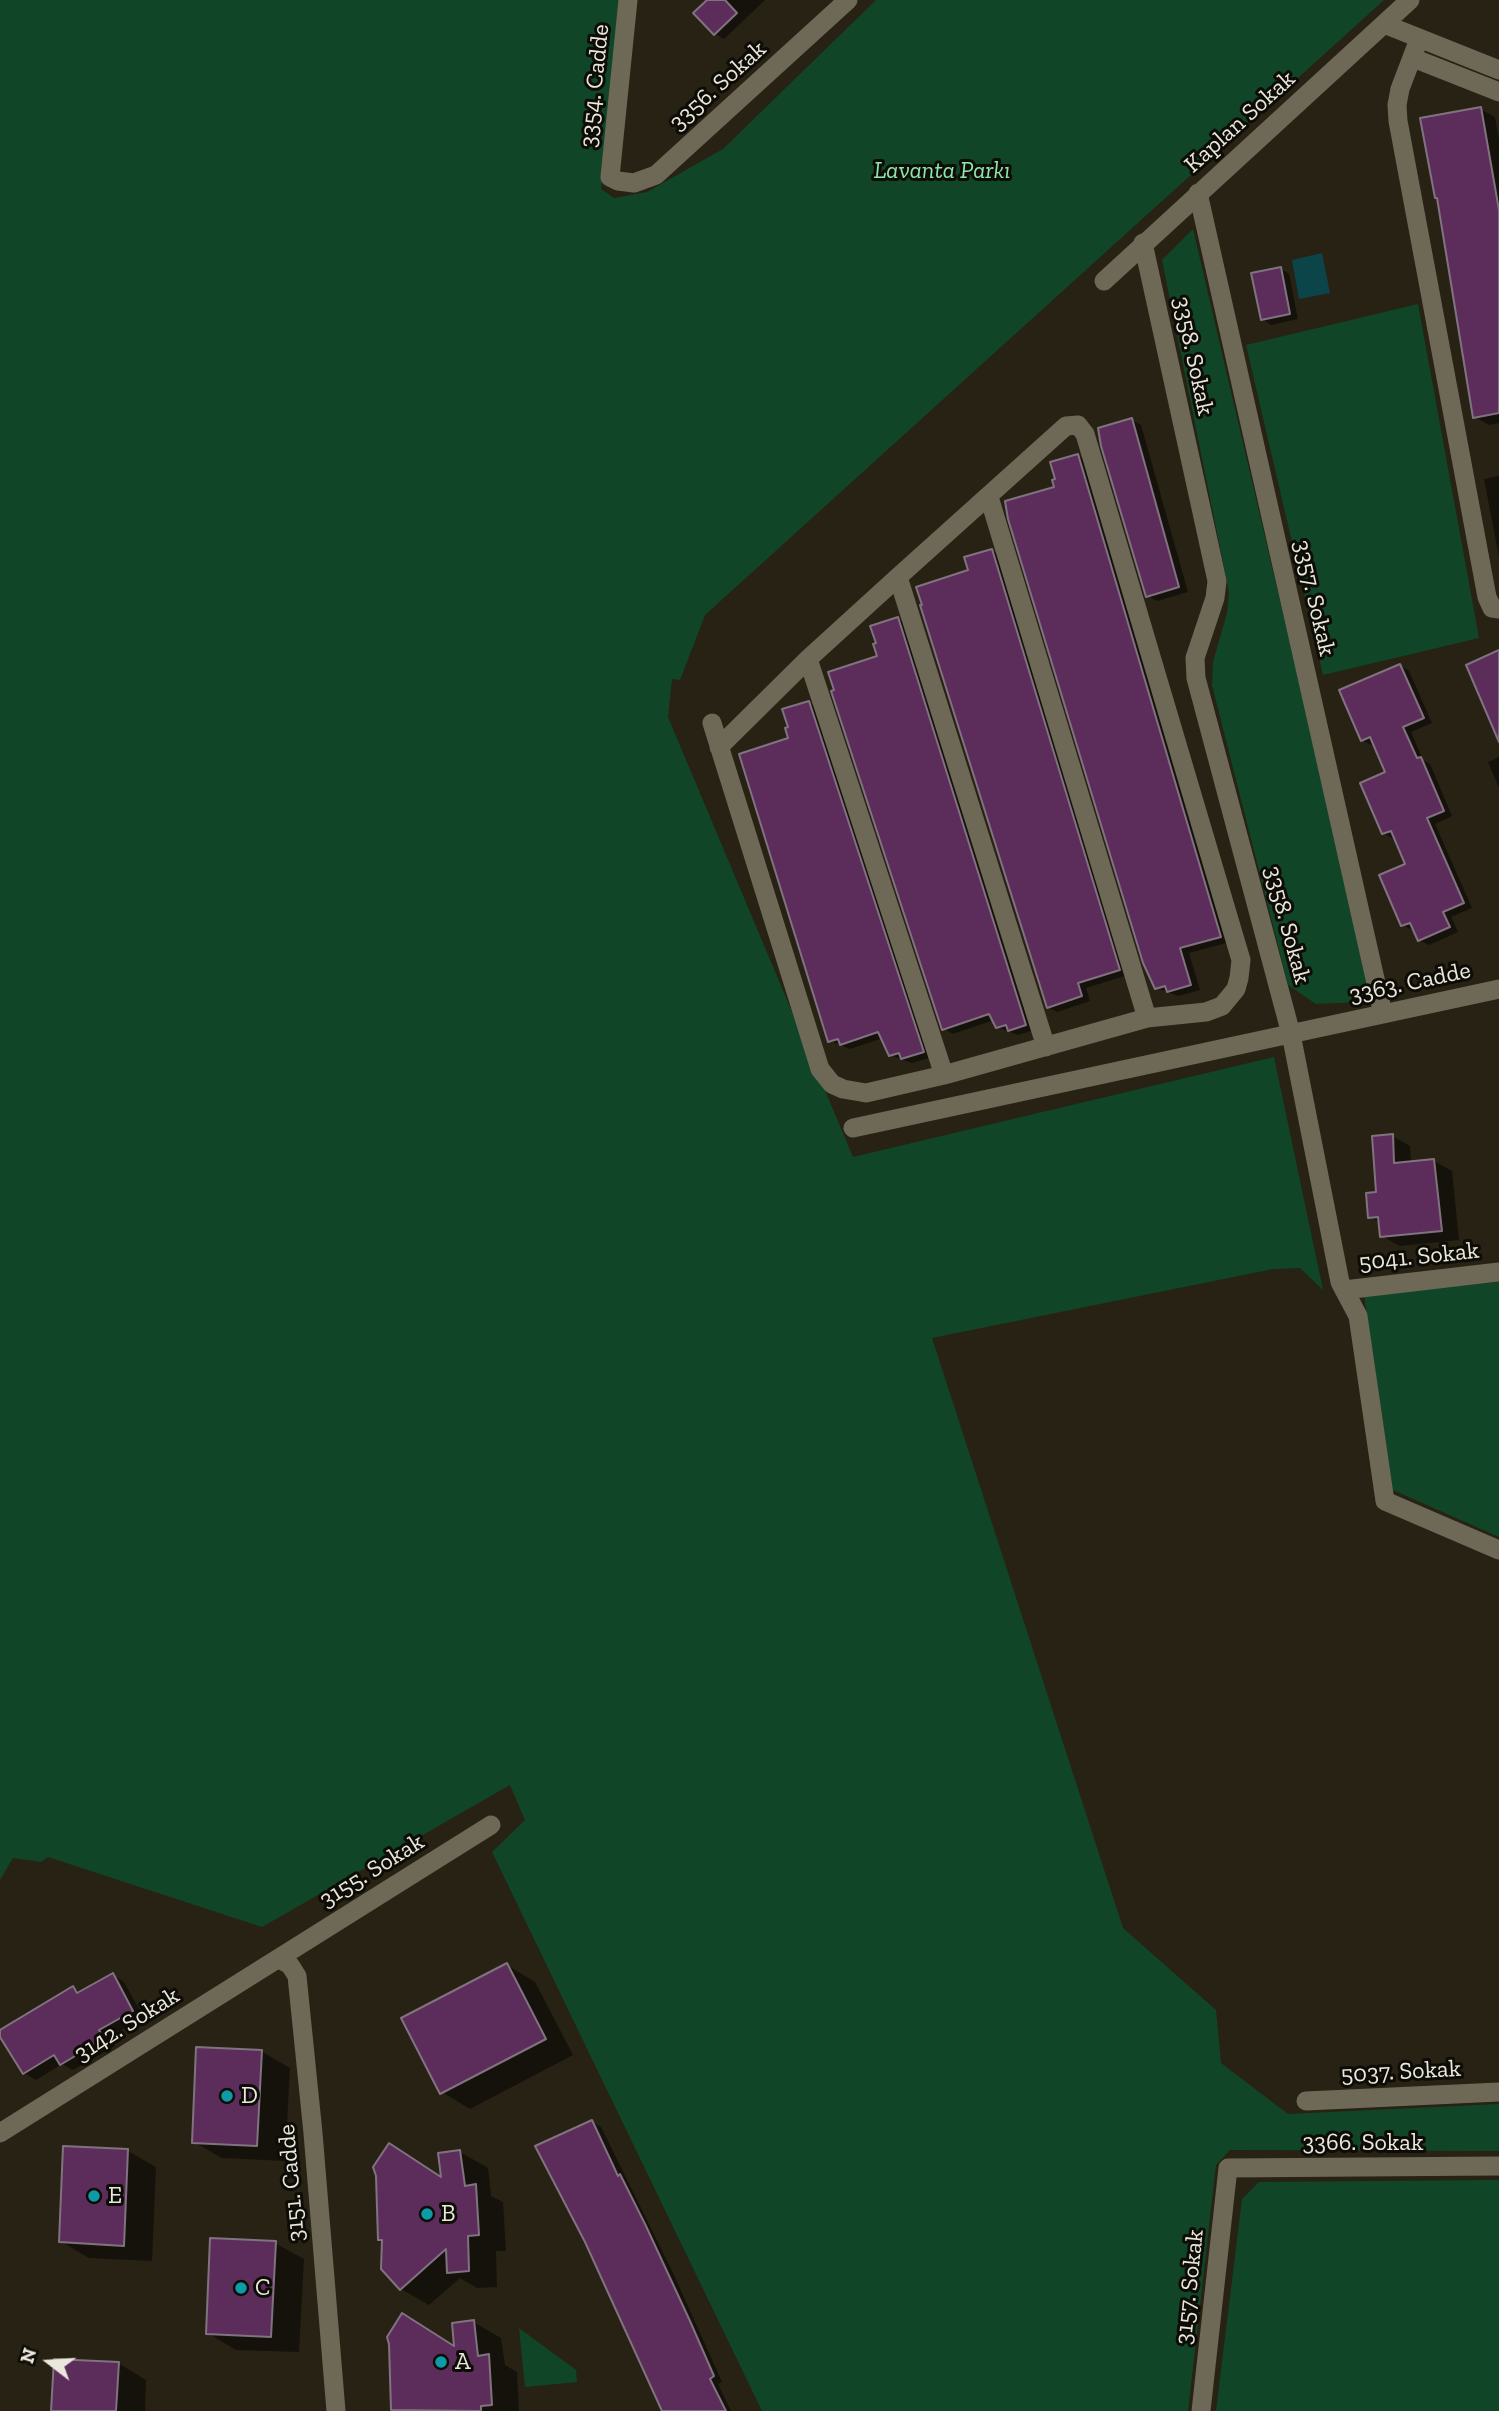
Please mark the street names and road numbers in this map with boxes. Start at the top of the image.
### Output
street label: 3354. Cadde [574,23,616,149]
street label: 3356. Sokak [664,35,772,137]
street label: Kaplan Sokak [1179,65,1301,179]
street label: 3358. Sokak [1166,294,1220,418]
street label: 3357. Sokak [1287,537,1341,659]
street label: 3358. Sokak [1257,863,1317,987]
street label: 3363. Cadde [1347,956,1473,1010]
street label: 5041. Sokak [1358,1236,1480,1278]
street label: 3155. Sokak [314,1828,430,1914]
street label: 3142. Sokak [69,1981,185,2069]
street label: 5037. Sokak [1340,2054,1462,2090]
street label: 3151. Cadde [273,2123,311,2243]
street label: 3366. Sokak [1303,2129,1423,2157]
street label: 3157. Sokak [1170,2228,1210,2346]

